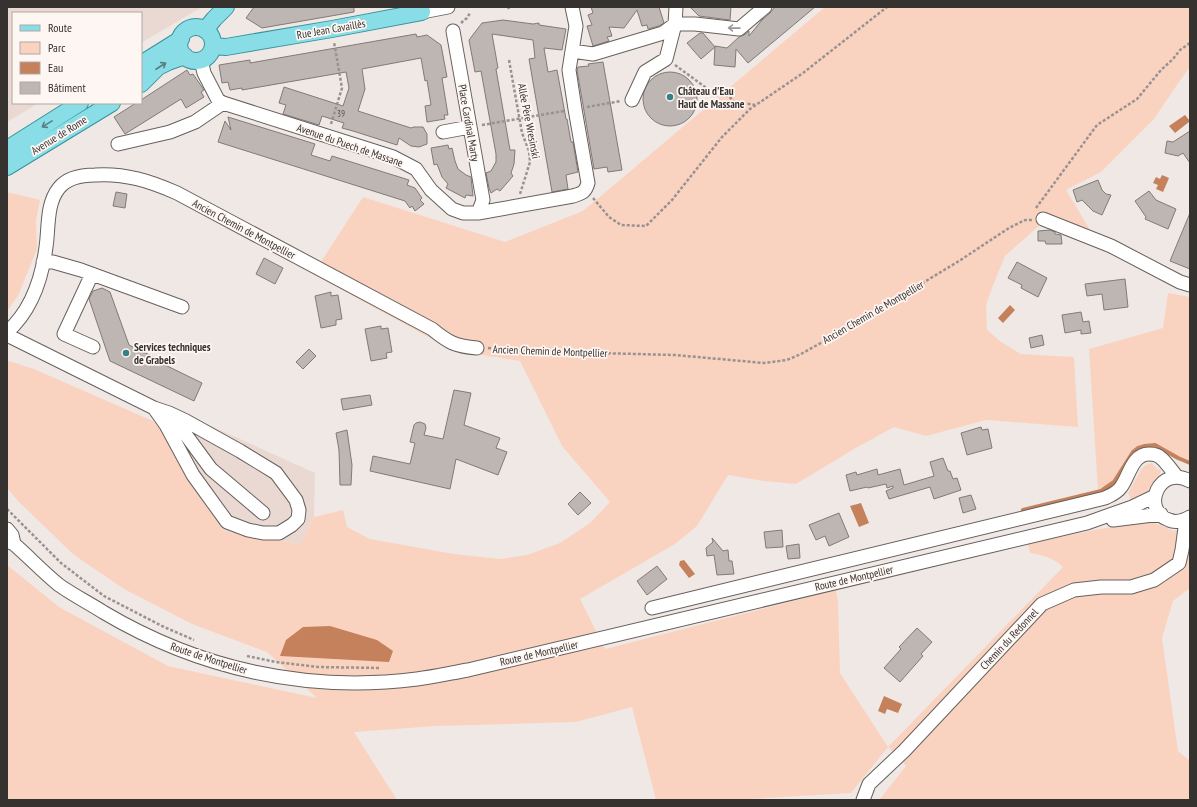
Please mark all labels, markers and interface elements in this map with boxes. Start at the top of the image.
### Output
legend [12,12,142,104]
street label: Rue Jean Cavaillès [296,16,367,42]
text: Route [48,20,72,35]
one-way arrow [728,24,741,32]
text: Parc [48,40,66,55]
text: Eau [48,60,63,75]
one-way arrow [155,62,167,70]
text: Bâtiment [48,80,86,95]
street label: Allée Père Wresinski [515,82,543,160]
street label: Place Cardinal Marty [455,83,483,163]
place label: Château d'Eau Haut de Massane [678,84,745,111]
marker: Château d'Eau Haut de Massane [665,92,675,102]
house number: 39 [337,108,345,119]
street label: Avenue de Rome [29,112,90,158]
one-way arrow [42,120,53,128]
street label: Avenue du Puech de Massane [295,120,405,170]
street label: Ancien Chemin de Montpellier [190,196,298,262]
street label: Ancien Chemin de Montpellier [820,277,926,347]
place label: Services techniques de Grabels [134,340,211,367]
street label: Ancien Chemin de Montpellier [492,342,608,360]
marker: Services techniques de Grabels [121,348,131,358]
street label: Route de Montpellier [814,562,894,594]
street label: Chemin du Redonnel [977,605,1041,673]
street label: Route de Montpellier [499,637,579,669]
street label: Route de Montpellier [169,639,249,677]

